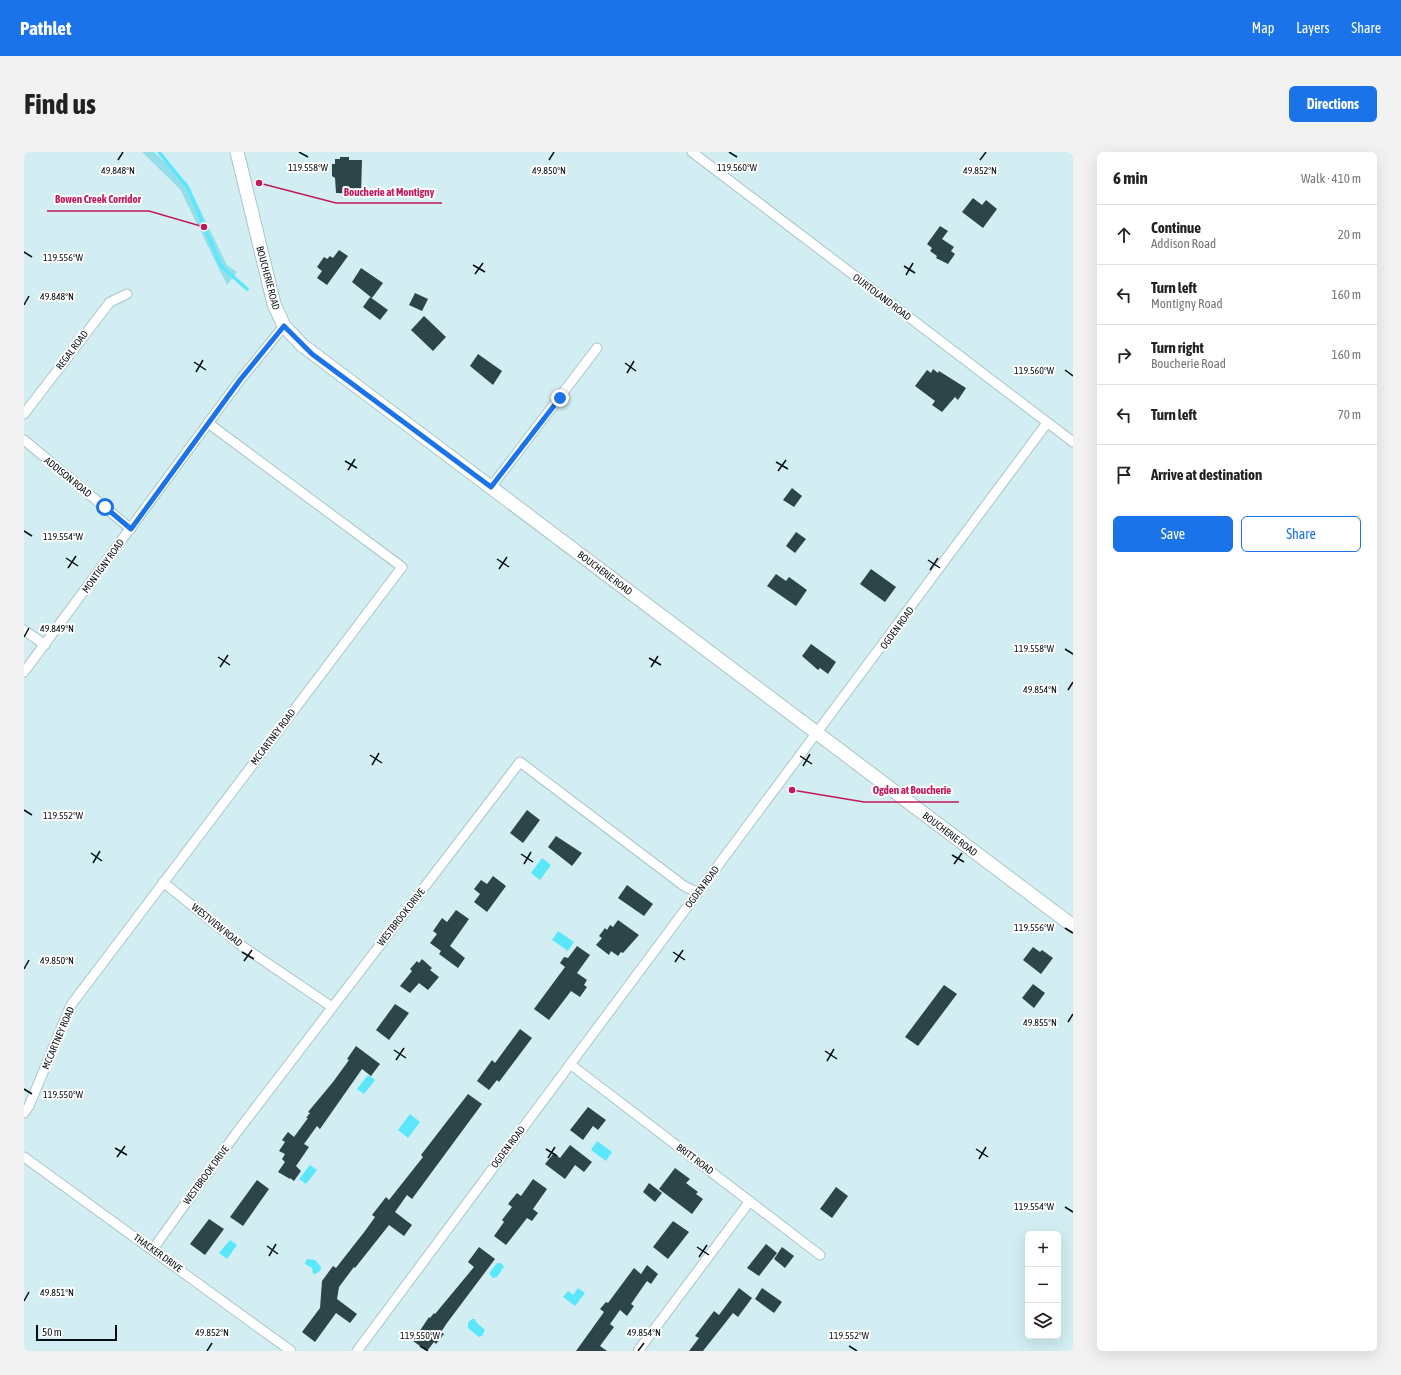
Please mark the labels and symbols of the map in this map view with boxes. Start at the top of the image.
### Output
text: 119.558°W [288,162,329,173]
text: 119.560°W [717,162,758,173]
text: 49.848°N [101,165,135,176]
text: 49.850°N [532,165,566,176]
text: 49.852°N [963,165,997,176]
callout: Boucherie at Montigny [336,180,442,203]
text: Boucherie at Montigny [344,186,435,198]
callout: Bowen Creek Corridor [47,188,149,211]
text: Bowen Creek Corridor [55,193,142,205]
street label: BOUCHERIE ROAD [254,245,282,311]
text: 119.556°W [43,252,84,263]
street label: OURTOLAND ROAD [851,272,913,323]
text: 49.848°N [40,291,74,302]
street label: REGAL ROAD [54,328,90,372]
text: 119.560°W [1014,365,1055,376]
route end [551,389,569,407]
street label: ADDISON ROAD [42,455,94,500]
route start [96,498,114,516]
text: 119.554°W [43,531,84,542]
street label: MONTIGNY ROAD [80,537,126,595]
street label: BOUCHERIE ROAD [576,549,635,597]
street label: OGDEN ROAD [878,604,916,651]
text: 49.849°N [40,623,74,634]
text: 119.558°W [1014,643,1055,654]
text: 49.854°N [1023,684,1057,695]
street label: MCCARTNEY ROAD [248,707,298,767]
callout: Ogden at Boucherie [864,779,959,802]
text: Ogden at Boucherie [873,784,951,796]
text: 119.552°W [43,810,84,821]
street label: BOUCHERIE ROAD [921,810,980,858]
street label: OGDEN ROAD [683,864,722,910]
street label: WESTBROOK DRIVE [375,885,427,948]
street label: WESTVIEW ROAD [190,901,245,949]
text: 119.556°W [1014,922,1055,933]
text: 49.850°N [40,955,74,966]
street label: MCCARTNEY ROAD [40,1005,76,1071]
text: 49.855°N [1023,1017,1057,1028]
text: 119.550°W [43,1089,84,1100]
street label: OGDEN ROAD [489,1124,528,1170]
street label: BRITT ROAD [674,1141,716,1177]
street label: WESTBROOK DRIVE [181,1143,231,1207]
text: 119.554°W [1014,1201,1055,1212]
street label: THACKER DRIVE [132,1232,185,1275]
text: 49.851°N [40,1287,74,1298]
scale bar [36,1323,117,1342]
text: 49.852°N [195,1327,229,1338]
text: 49.854°N [627,1327,661,1338]
text: 119.550°W [400,1330,441,1341]
text: 119.552°W [829,1330,870,1341]

